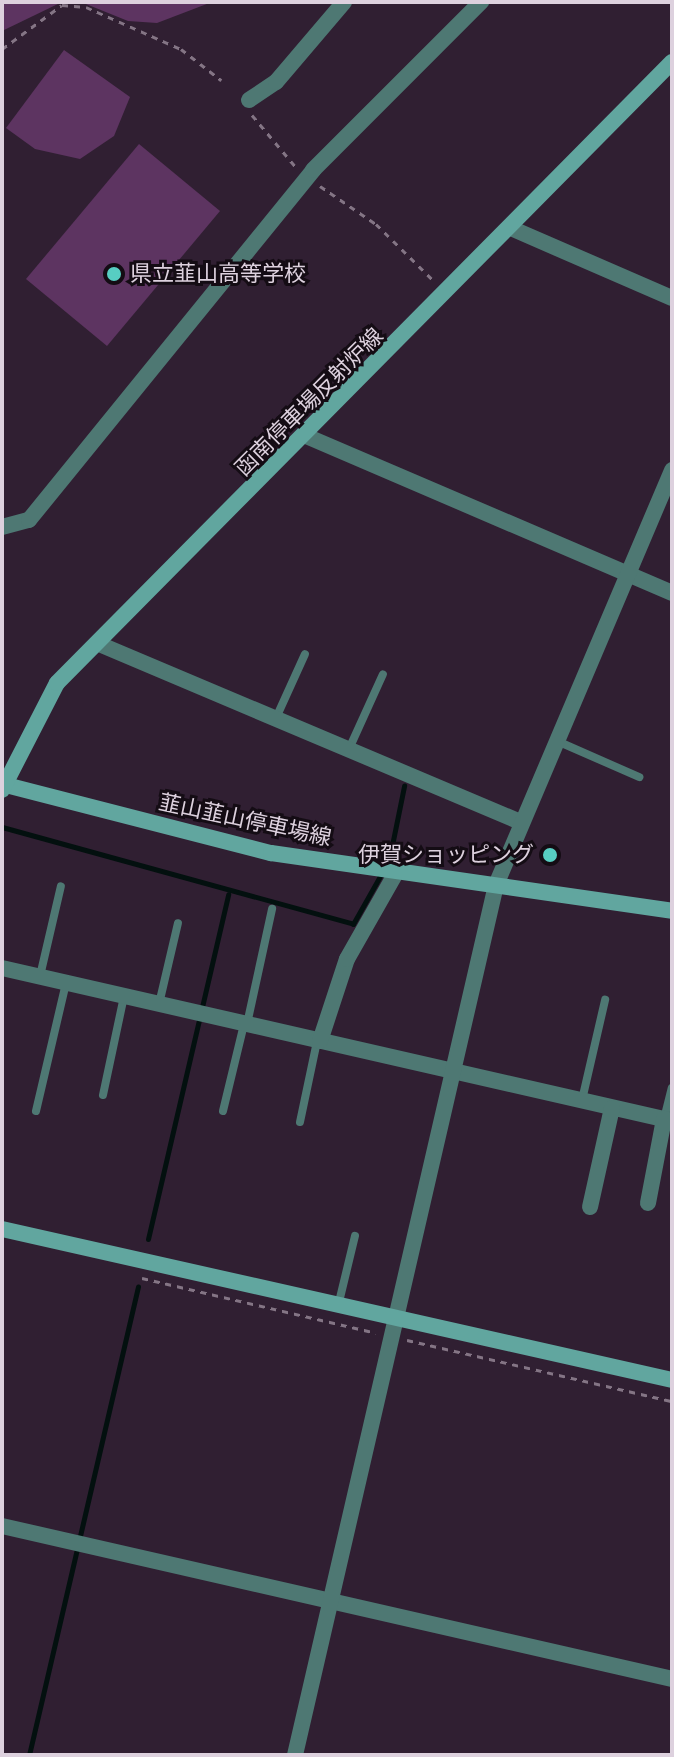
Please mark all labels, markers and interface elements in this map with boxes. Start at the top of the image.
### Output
place label: 県立韮山高等学校 [130,261,306,287]
marker: 県立韮山高等学校 [105,265,123,283]
street label: 函南停車場反射炉線 [230,323,388,481]
street label: 韮山韮山停車場線 [156,789,334,851]
place label: 伊賀ショッピング [358,842,534,868]
marker: 伊賀ショッピング [541,846,559,864]

